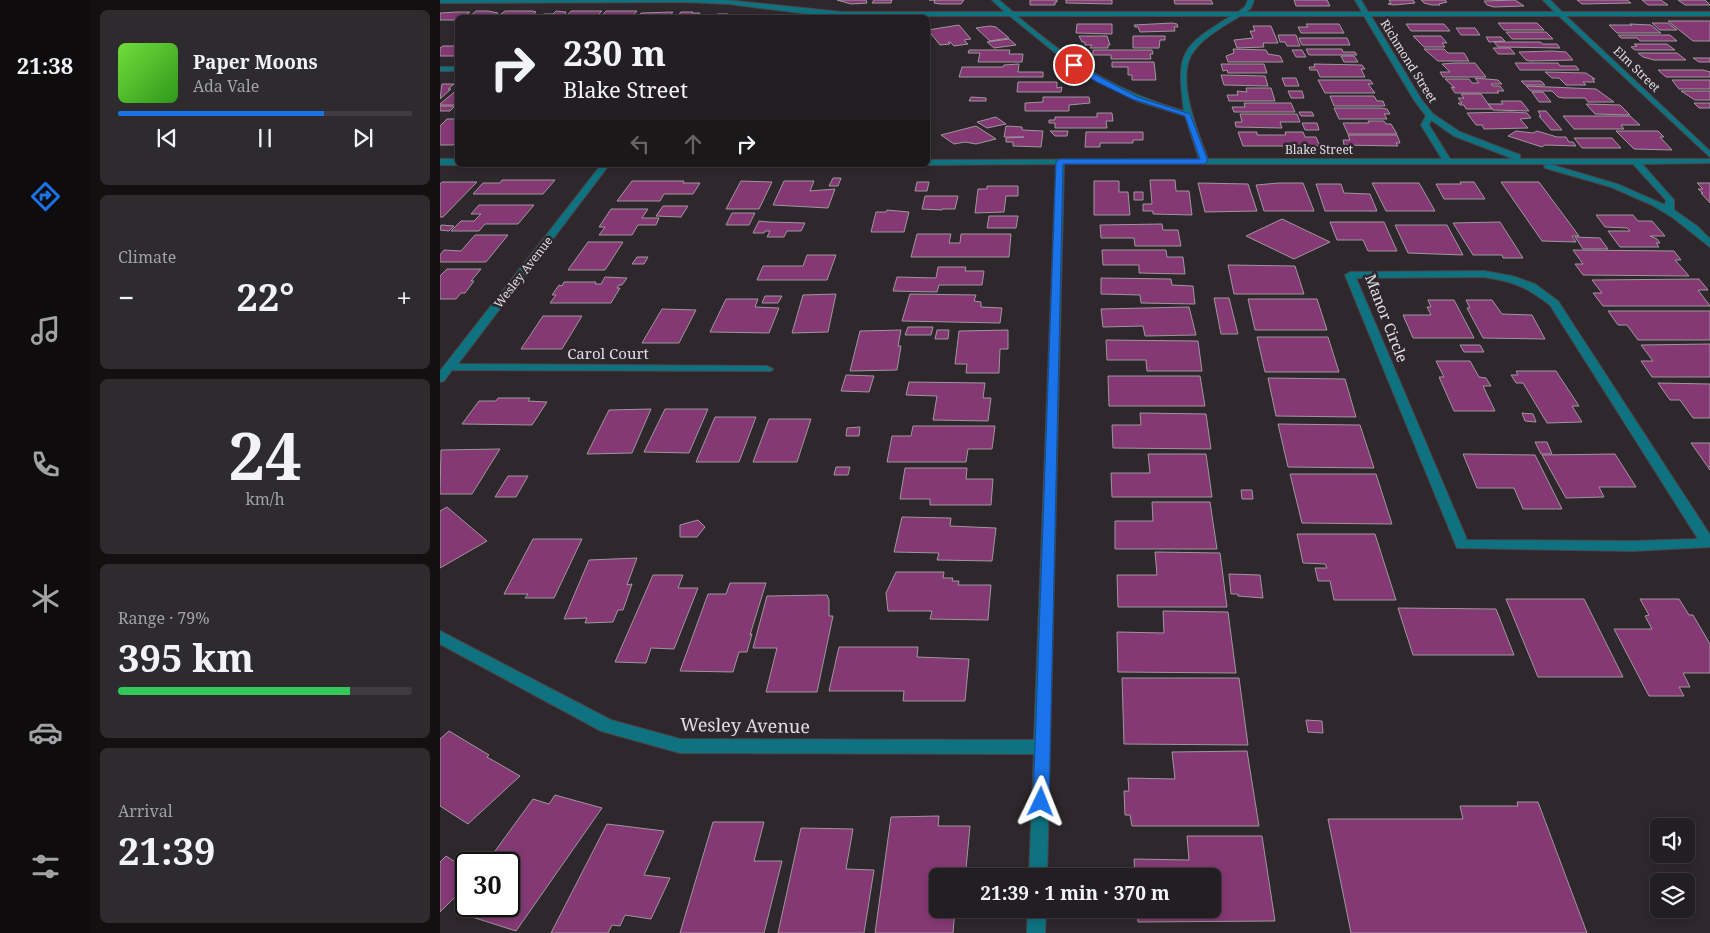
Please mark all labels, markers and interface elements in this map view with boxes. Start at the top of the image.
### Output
street label: Richmond Street [1377,16,1441,106]
text: 230 m [563,29,666,76]
icon: right [480,35,545,100]
street label: Elm Street [1610,42,1664,96]
pin [1053,44,1095,86]
text: Paper Moons [193,49,318,75]
text: 21:38 [17,50,73,80]
icon: arrive [1060,51,1088,79]
text: Blake Street [563,74,688,104]
text: Ada Vale [193,75,259,97]
icon: previous [153,124,181,152]
icon: pause [251,124,279,152]
icon: next [349,124,377,152]
icon: left [626,130,654,158]
icon: ahead [679,130,707,158]
icon: right [732,130,760,158]
street label: Blake Street [1285,141,1353,158]
icon: directions [28,179,63,214]
street label: Wesley Avenue [490,233,556,311]
text: Climate [118,246,176,268]
text: 22° [236,270,294,322]
street label: Manor Circle [1361,271,1413,365]
text: − [118,278,134,316]
text: + [396,278,412,316]
icon: music [28,313,63,348]
street label: Carol Court [567,343,649,363]
text: 24 [228,411,302,499]
icon: phone [28,447,63,482]
text: km/h [245,488,285,510]
icon: climate [28,581,63,616]
text: Range · 79% [118,607,210,629]
text: 395 km [118,631,254,683]
street label: Wesley Avenue [680,712,810,738]
icon: car [28,715,63,750]
position arrow [1014,775,1066,827]
text: Arrival [118,800,173,822]
map controls [1650,818,1695,918]
button: sound [1650,818,1695,863]
text: 21:39 [118,824,215,876]
icon: filters [28,849,63,884]
speed limit sign: 30 [455,852,520,917]
button: layers [1650,873,1695,918]
text: 21:39 · 1 min · 370 m [980,880,1170,906]

